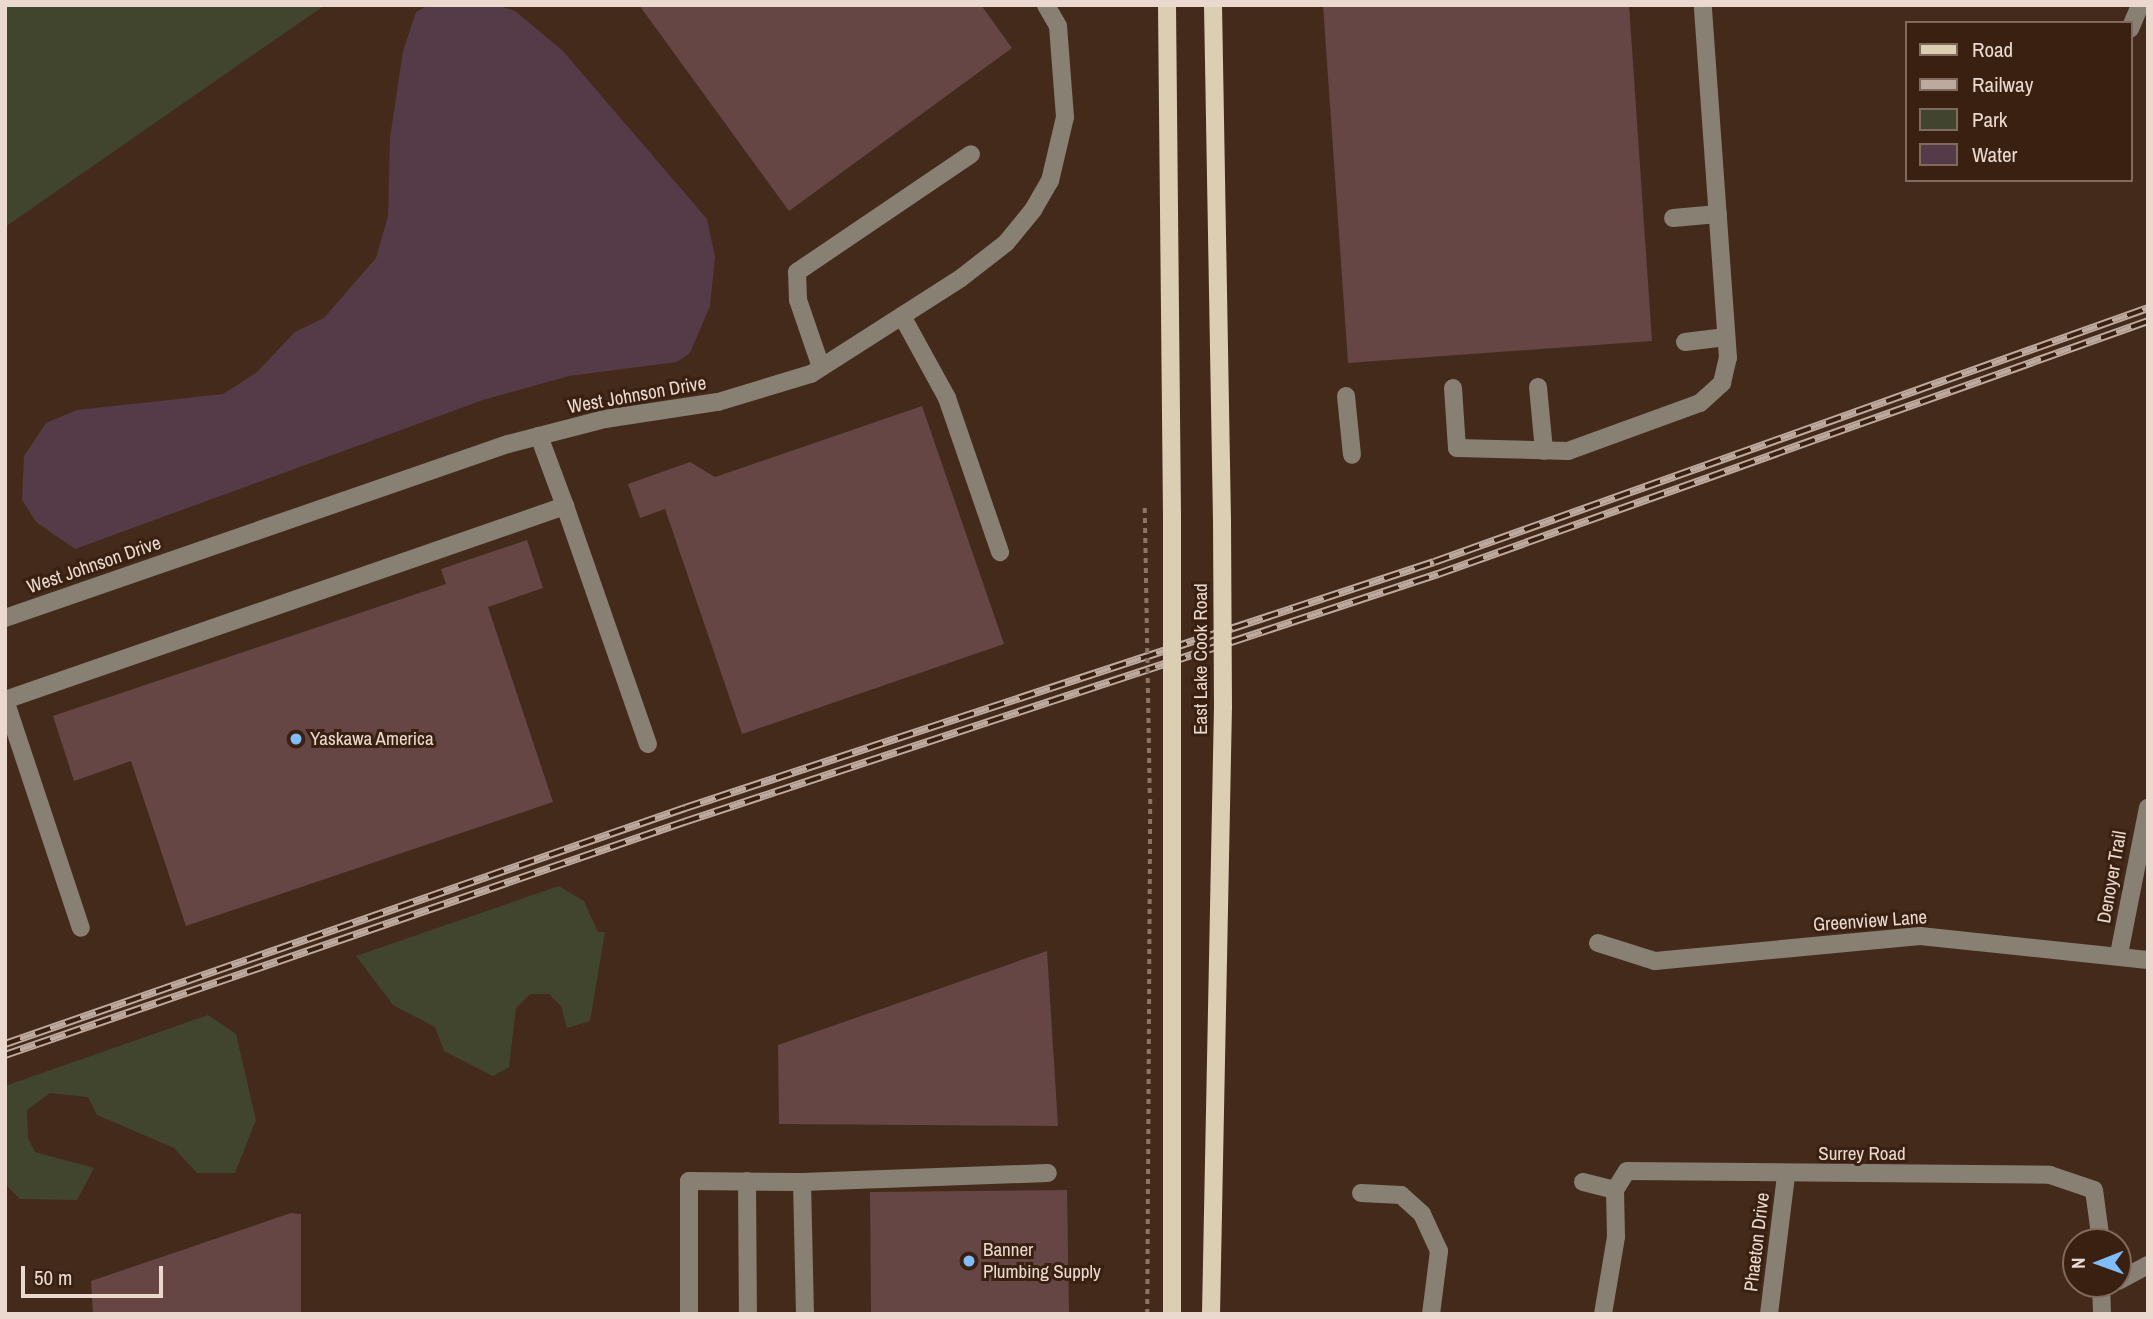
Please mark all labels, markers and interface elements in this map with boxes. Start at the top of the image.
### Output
legend [1904,21,2132,182]
text: Road [1972,35,2013,64]
text: Railway [1972,70,2033,99]
text: Park [1972,105,2007,134]
text: Water [1972,140,2017,169]
street label: West Johnson Drive [566,372,708,418]
street label: West Johnson Drive [24,531,164,599]
street label: East Lake Cook Road [1190,583,1212,735]
place label: Yaskawa America [310,728,434,750]
marker: Yaskawa America [288,731,304,747]
street label: Denoyer Trail [2093,829,2131,925]
street label: Greenview Lane [1812,906,1928,936]
street label: Surrey Road [1818,1143,1906,1165]
street label: Phaeton Drive [1740,1191,1774,1293]
north arrow [2062,1228,2132,1298]
place label: Banner Plumbing Supply [983,1239,1101,1283]
scale bar [24,1252,166,1296]
marker: Banner Plumbing Supply [961,1253,977,1269]
text: N [2065,1257,2091,1269]
text: 50 m [34,1263,72,1292]

